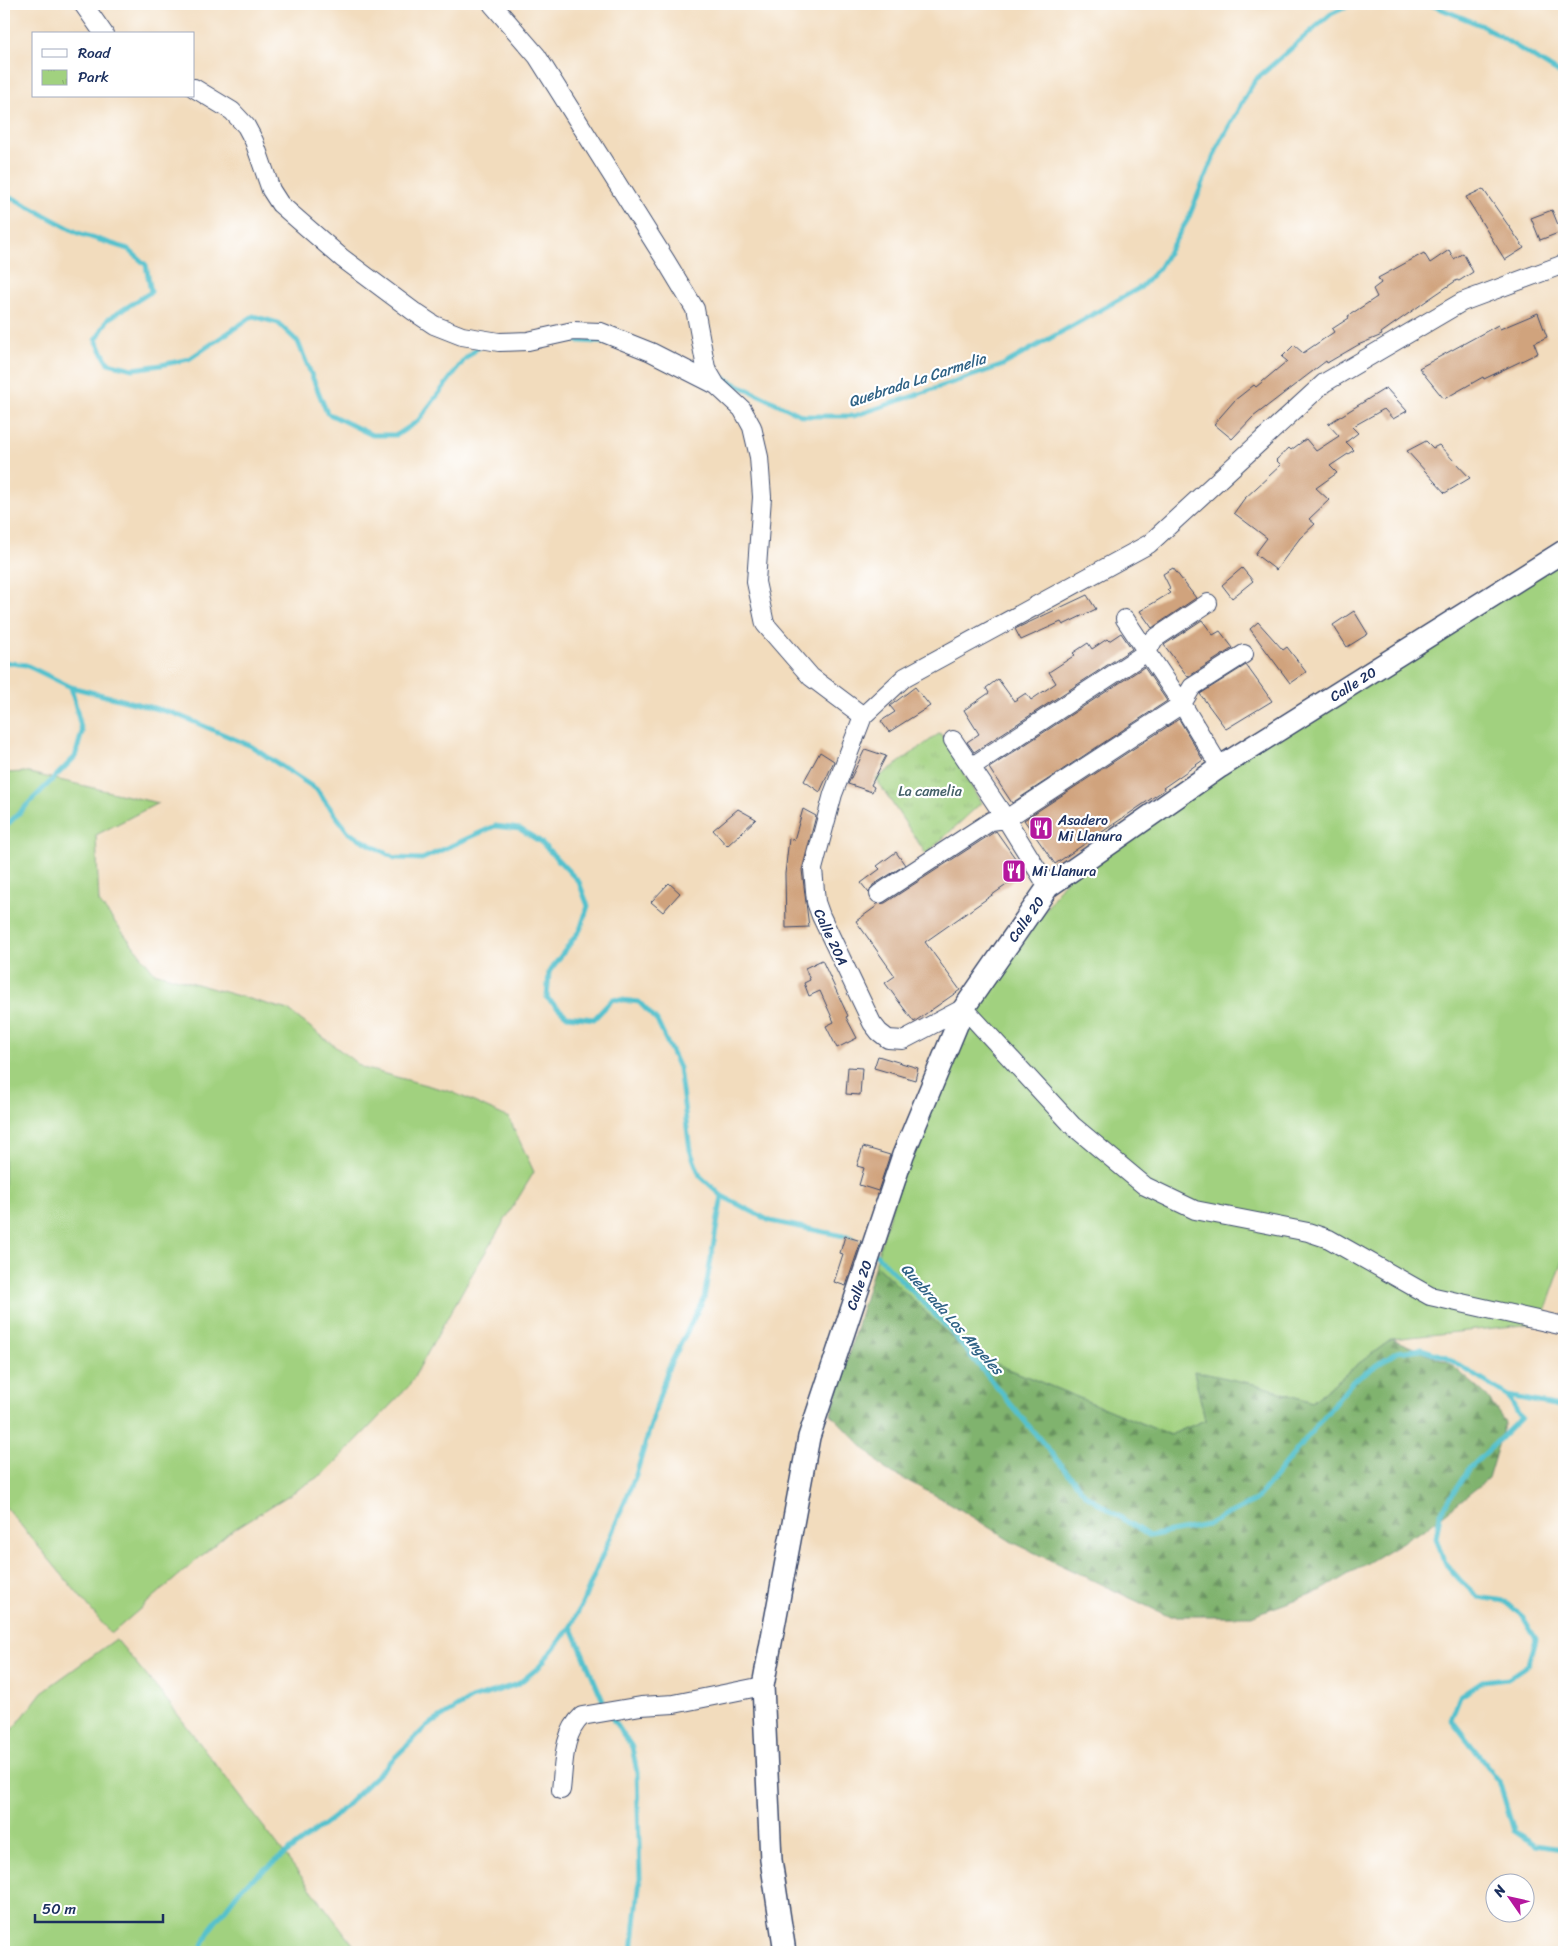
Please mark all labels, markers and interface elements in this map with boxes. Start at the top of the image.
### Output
legend [32,32,195,98]
text: Road [78,40,111,66]
text: Park [78,64,109,90]
water label: Quebrada La Carmelia [845,345,991,415]
street label: Calle 20 [1325,660,1382,709]
park label: La camelia [898,779,963,804]
place label: Asadero Mi Llanura [1057,808,1122,849]
restaurant icon: Asadero Mi Llanura [1028,815,1054,841]
restaurant icon: Mi Llanura [1001,858,1027,884]
place label: Mi Llanura [1032,859,1096,884]
street label: Calle 20 [1001,891,1052,948]
street label: Calle 20A [806,904,855,970]
street label: Calle 20 [839,1257,880,1314]
water label: Quebrada Los Angeles [894,1257,1011,1383]
north arrow [1486,1874,1536,1924]
text: N [1486,1880,1513,1903]
scale bar [35,1891,162,1923]
text: 50 m [42,1896,77,1922]

